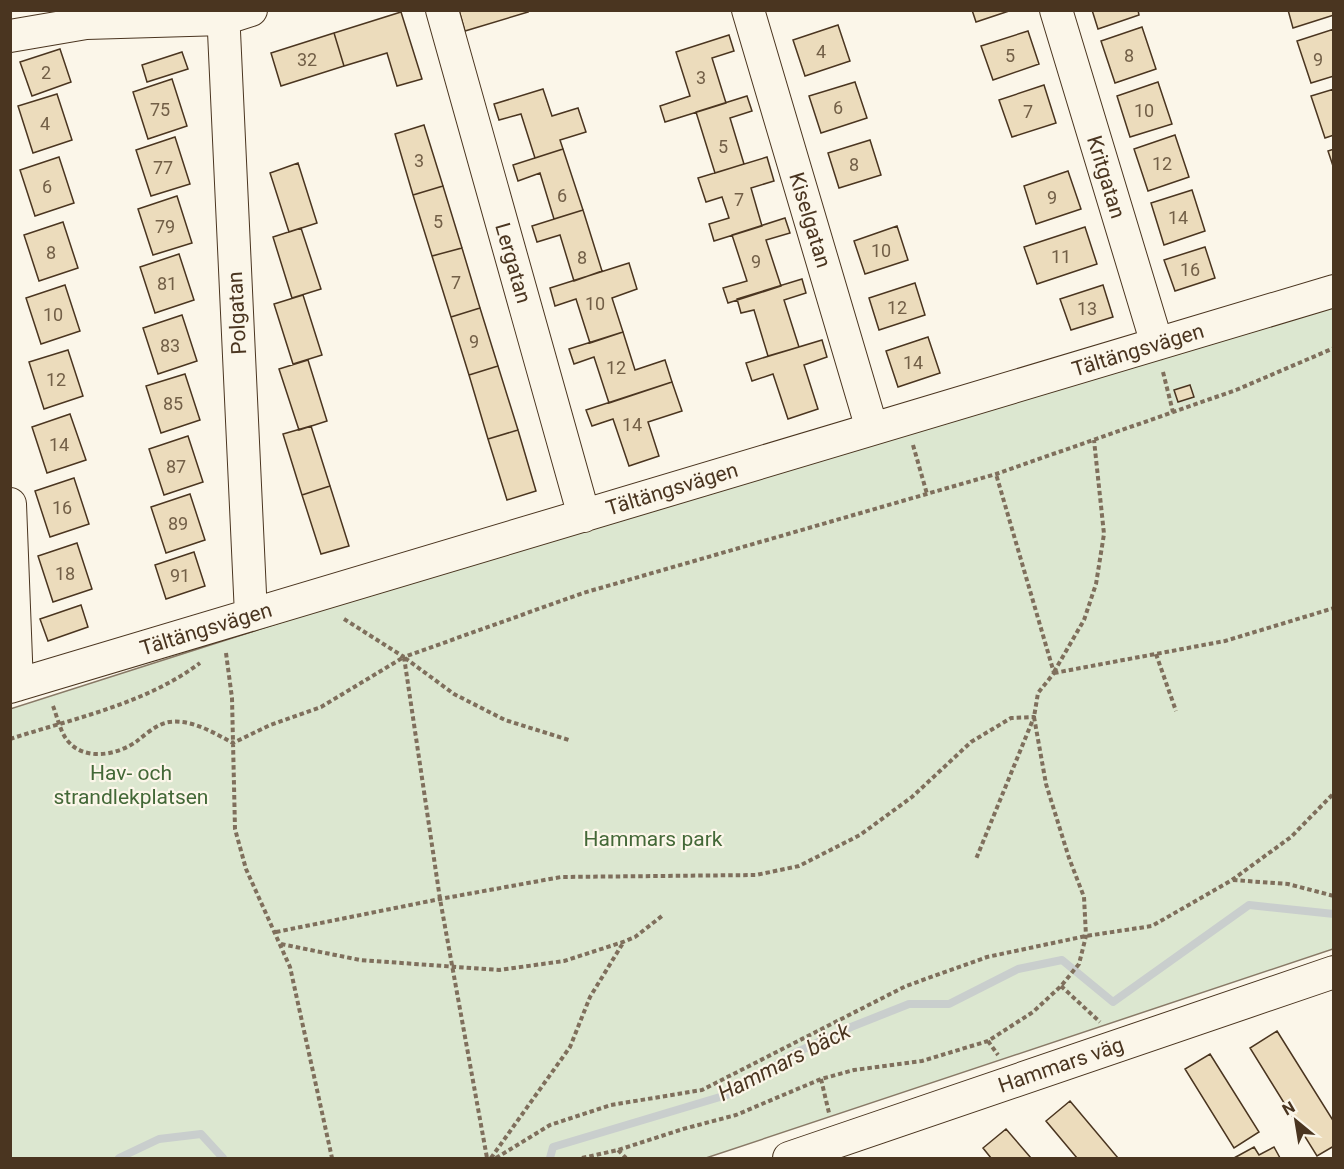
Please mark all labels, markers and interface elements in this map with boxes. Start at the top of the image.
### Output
house number: 4 [816,41,826,62]
house number: 5 [1005,45,1015,66]
house number: 8 [1124,45,1134,66]
house number: 32 [297,49,317,70]
house number: 9 [1313,49,1323,70]
house number: 2 [41,62,51,83]
house number: 3 [696,67,706,88]
house number: 6 [833,97,843,118]
house number: 75 [150,99,170,120]
house number: 10 [1134,100,1154,121]
house number: 7 [1023,101,1033,122]
house number: 4 [40,113,50,134]
street label: Kritgatan [1082,133,1130,221]
house number: 5 [718,136,728,157]
house number: 3 [414,150,424,171]
house number: 12 [1152,153,1172,174]
house number: 8 [849,154,859,175]
house number: 77 [153,157,173,178]
street label: Kiselgatan [784,169,836,271]
house number: 6 [42,176,52,197]
house number: 6 [557,185,567,206]
house number: 9 [1047,187,1057,208]
house number: 7 [734,189,744,210]
house number: 14 [1168,207,1188,228]
house number: 5 [433,211,443,232]
house number: 79 [155,216,175,237]
street label: Lergatan [490,220,536,306]
house number: 10 [871,240,891,261]
house number: 8 [46,242,56,263]
house number: 11 [1051,246,1071,267]
house number: 8 [577,247,587,268]
house number: 9 [751,251,761,272]
house number: 16 [1180,259,1200,280]
street label: Polgatan [223,271,251,355]
house number: 7 [451,272,461,293]
house number: 81 [157,273,177,294]
house number: 10 [585,293,605,314]
house number: 12 [887,297,907,318]
house number: 13 [1077,298,1097,319]
house number: 10 [43,304,63,325]
street label: Tältängsvägen [1069,319,1207,381]
house number: 9 [469,331,479,352]
house number: 83 [160,335,180,356]
house number: 14 [903,352,923,373]
house number: 12 [606,357,626,378]
house number: 12 [46,369,66,390]
house number: 85 [163,393,183,414]
house number: 14 [622,414,642,435]
house number: 14 [49,434,69,455]
house number: 87 [166,456,186,477]
street label: Tältängsvägen [603,458,741,520]
house number: 16 [52,497,72,518]
house number: 89 [168,513,188,534]
house number: 18 [55,563,75,584]
house number: 91 [170,565,190,586]
street label: Tältängsvägen [137,598,275,660]
park label: Hav- och strandlekplatsen [54,761,208,809]
park label: Hammars park [584,827,723,851]
water label: Hammars bäck [714,1017,855,1106]
street label: Hammars väg [995,1032,1127,1098]
north arrow [1266,1091,1326,1151]
text: N [1279,1097,1298,1119]

